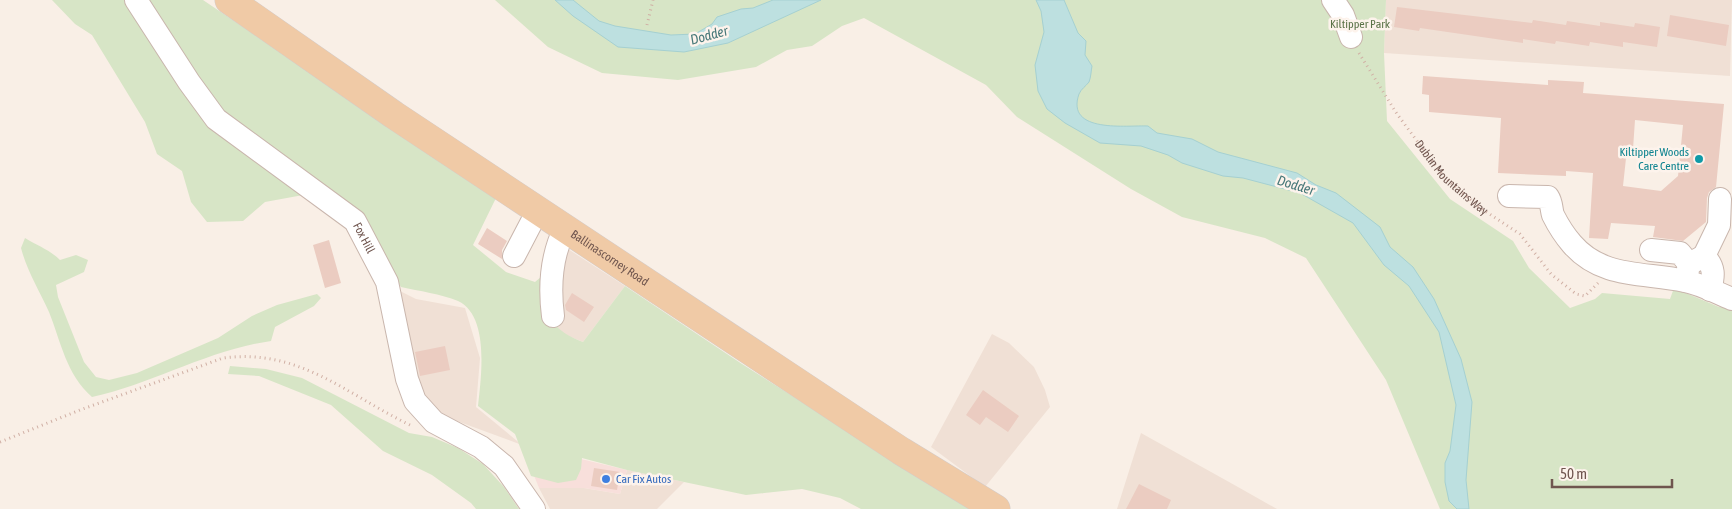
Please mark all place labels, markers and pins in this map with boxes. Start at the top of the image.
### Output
place label: Kiltipper Woods Care Centre [1619,145,1689,173]
marker: Kiltipper Woods Care Centre [1693,153,1705,165]
place label: Car Fix Autos [616,472,671,486]
marker: Car Fix Autos [600,473,612,485]

